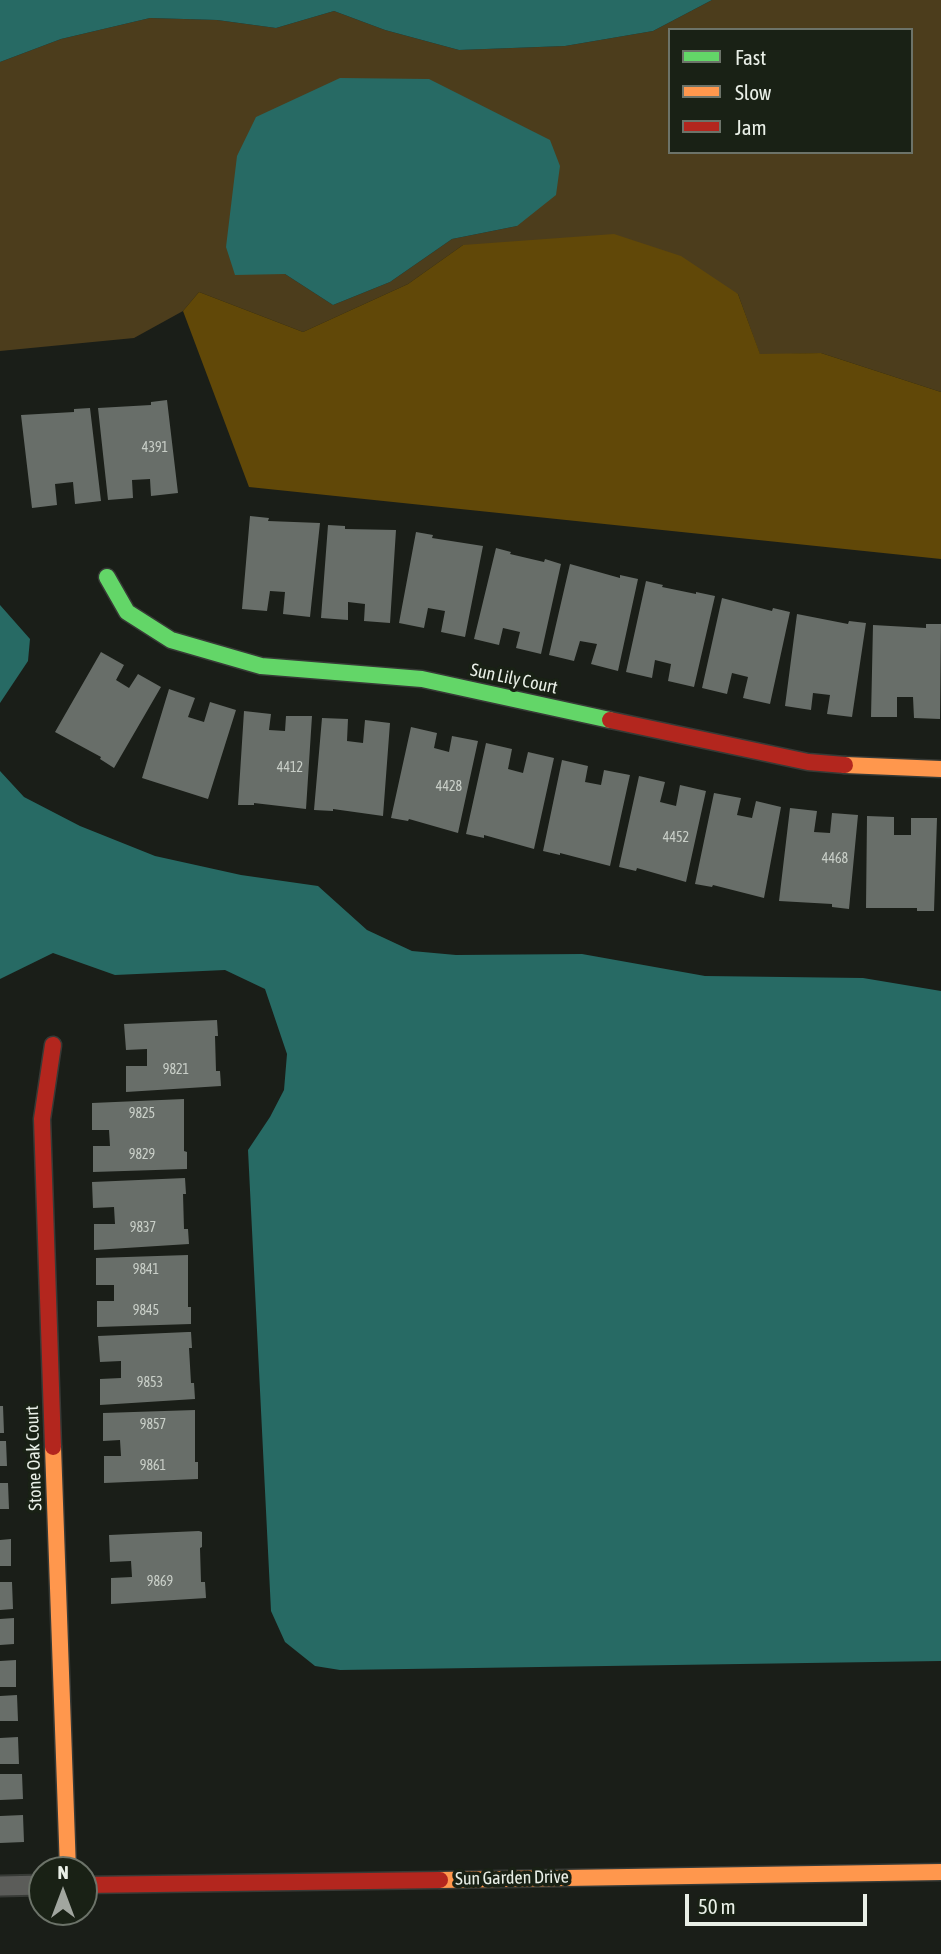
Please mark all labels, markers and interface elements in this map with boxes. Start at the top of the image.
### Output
legend [668,28,913,154]
text: Fast [735,45,766,69]
text: Slow [735,80,771,104]
text: Jam [735,115,767,139]
house number: 4391 [142,440,168,456]
street label: Sun Lily Court [468,659,560,699]
house number: 4412 [277,760,303,776]
house number: 4428 [436,779,462,795]
house number: 4452 [663,830,689,846]
house number: 4468 [822,851,848,867]
house number: 9821 [163,1062,189,1078]
house number: 9825 [129,1106,155,1122]
house number: 9829 [129,1147,155,1163]
house number: 9837 [130,1220,156,1236]
house number: 9841 [133,1262,159,1278]
house number: 9845 [133,1303,159,1319]
house number: 9853 [137,1375,163,1391]
street label: Stone Oak Court [21,1405,47,1511]
house number: 9857 [140,1417,166,1433]
house number: 9861 [140,1458,166,1474]
house number: 9869 [147,1574,173,1590]
north arrow [28,1856,98,1926]
text: N [57,1861,69,1883]
street label: Sun Garden Drive [455,1866,569,1890]
scale bar [689,1881,871,1925]
text: 50 m [698,1894,736,1918]

